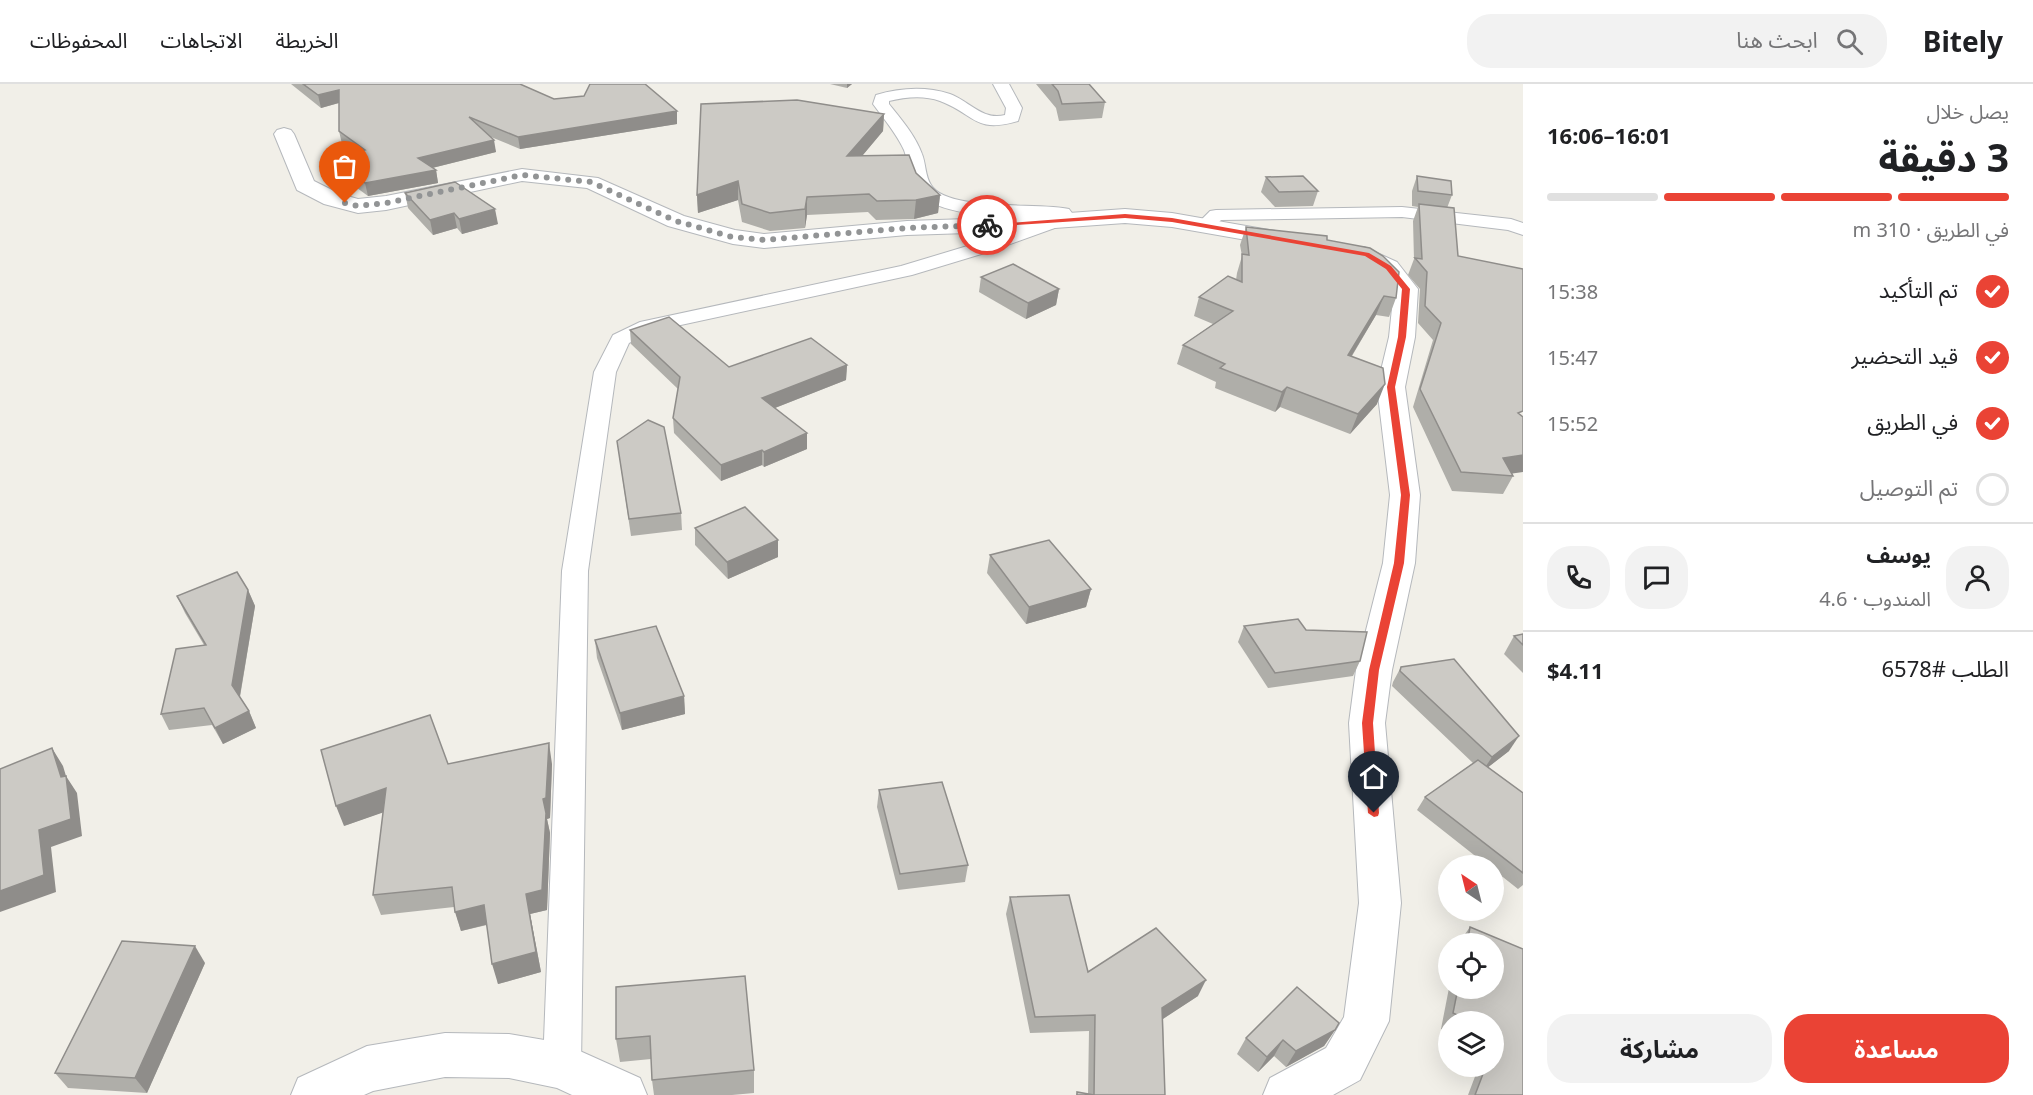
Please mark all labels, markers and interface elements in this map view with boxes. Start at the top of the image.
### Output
search box [1467,14,1887,68]
text: Bitely [1923,22,2003,60]
text: ابحث هنا [1736,24,1818,54]
icon: search [1833,25,1866,58]
text: المحفوظات [30,26,127,54]
text: الاتجاهات [160,26,242,54]
text: الخريطة [275,26,338,54]
text: يصل خلال [1927,98,2009,125]
text: 16:01–16:06 [1547,120,1671,150]
text: 3 دقيقة [1878,130,2009,183]
pin [319,141,370,203]
icon: bag [328,150,361,183]
courier [957,195,1017,255]
icon: bike [971,209,1004,242]
text: في الطريق · 310 m [1853,216,2009,243]
text: تم التأكيد [1879,274,1958,304]
icon: check [1976,275,2009,308]
text: 15:38 [1547,278,1598,305]
text: قيد التحضير [1852,340,1958,370]
icon: check [1976,341,2009,374]
text: 15:47 [1547,344,1598,371]
text: في الطريق [1867,406,1958,436]
icon: check [1976,407,2009,440]
text: 15:52 [1547,410,1598,437]
text: تم التوصيل [1860,472,1958,502]
text: يوسف [1866,539,1931,569]
button: phone [1547,546,1610,609]
button: chat [1625,546,1688,609]
button: person [1946,546,2009,609]
text: المندوب · 4.6 [1819,585,1931,612]
text: الطلب #6578 [1882,653,2009,683]
text: $4.11 [1547,655,1604,685]
pin [1348,751,1399,813]
icon: home [1357,760,1390,793]
north arrow [1438,855,1504,921]
map controls [1438,855,1504,1077]
button: locate [1438,933,1504,999]
button: layers [1438,1011,1504,1077]
button: مشاركة [1547,1014,1772,1083]
button: مساعدة [1784,1014,2009,1083]

